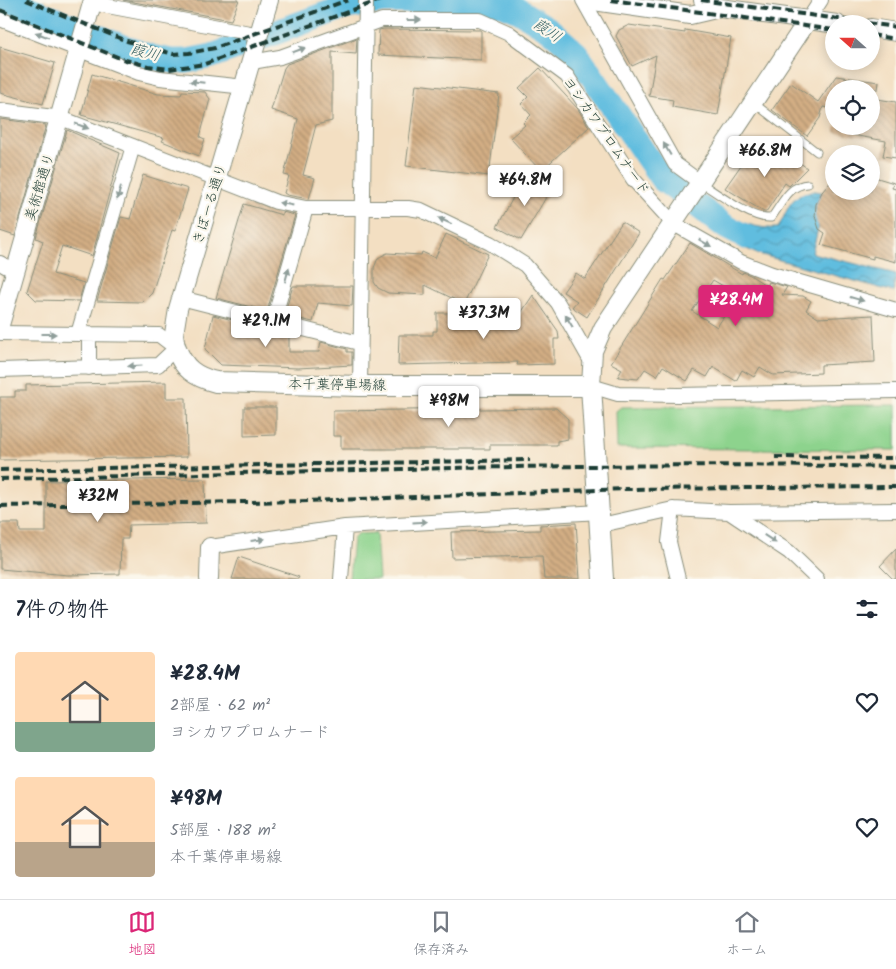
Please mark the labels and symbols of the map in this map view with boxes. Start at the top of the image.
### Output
water label: 葭川 [528,13,566,49]
north arrow [825,15,880,70]
one-way arrow [406,16,422,24]
one-way arrow [35,30,49,38]
water label: 葭川 [127,37,163,69]
one-way arrow [292,46,307,53]
street label: ヨシカワプロムナード [557,72,655,200]
one-way arrow [188,78,204,86]
one-way arrow [74,123,89,130]
pin: ¥66.8M [724,136,806,178]
one-way arrow [663,142,671,156]
street label: 美術館通り [19,150,61,224]
street label: きぼーる通り [187,161,233,247]
pin: ¥64.8M [484,164,566,207]
one-way arrow [115,186,123,201]
one-way arrow [278,200,293,208]
one-way arrow [438,217,452,225]
one-way arrow [698,238,712,247]
one-way arrow [283,267,291,282]
pin: ¥28.4M [695,284,777,327]
one-way arrow [849,295,864,303]
pin: ¥37.3M [443,298,525,340]
pin: ¥29.1M [225,306,307,348]
one-way arrow [564,314,573,327]
one-way arrow [41,330,57,338]
one-way arrow [127,363,143,371]
street label: 本千葉停車場線 [288,373,386,397]
pin: ¥98M [419,386,479,428]
pin: ¥32M [68,480,128,523]
one-way arrow [412,518,428,526]
one-way arrow [763,534,776,544]
one-way arrow [251,535,267,543]

